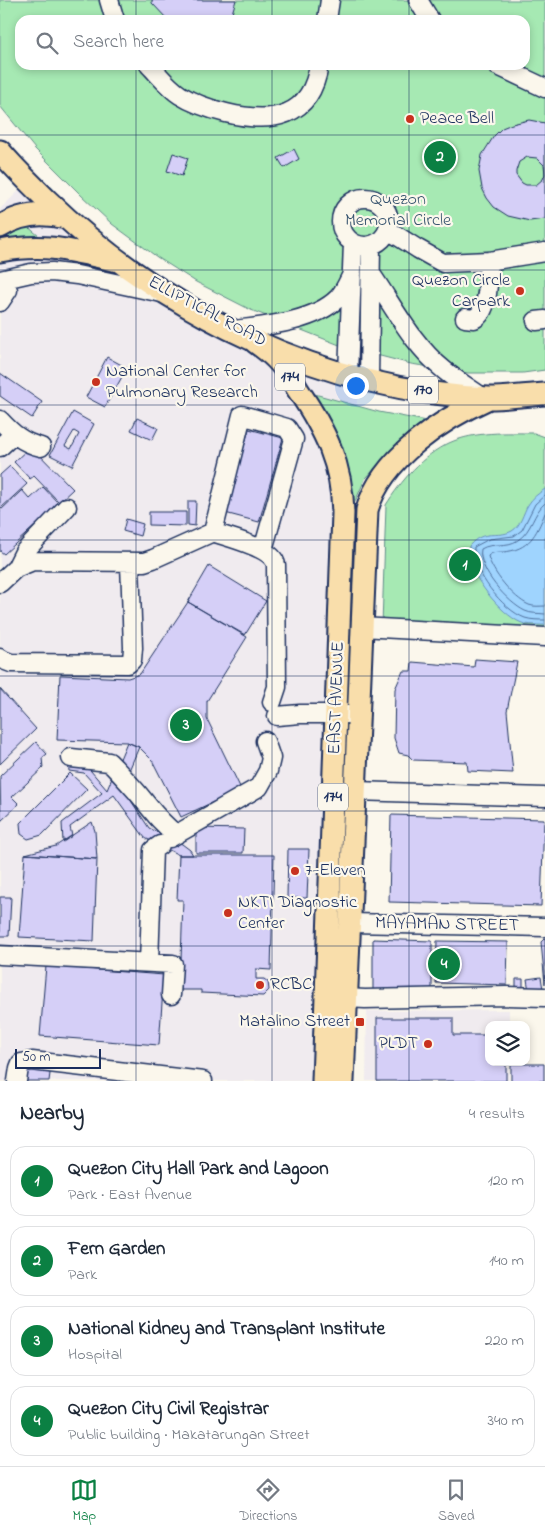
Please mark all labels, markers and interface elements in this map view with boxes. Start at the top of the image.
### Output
search box [15,15,530,70]
icon: search [33,29,61,57]
text: Search here [73,29,164,56]
place label: Peace Bell [420,106,494,132]
marker: Peace Bell [404,113,416,125]
pin: 2 [424,138,456,176]
park label: Quezon Memorial Circle [345,187,452,234]
place label: Quezon Circle Carpark [412,268,511,315]
street label: ELLIPTICAL ROAD [143,270,271,354]
marker: Quezon Circle Carpark [514,285,526,297]
place label: National Center for Pulmonary Research [106,359,258,406]
road number: 174 [275,364,305,391]
your location [343,373,369,399]
marker: National Center for Pulmonary Research [90,376,102,388]
road number: 170 [408,376,438,404]
pin: 1 [449,546,481,584]
street label: EAST AVENUE [322,641,352,755]
pin: 3 [170,706,202,744]
road number: 174 [318,784,348,810]
place label: 7-Eleven [305,858,366,884]
marker: 7-Eleven [289,865,301,877]
place label: NKTI Diagnostic Center [238,890,357,937]
marker: NKTI Diagnostic Center [222,907,234,919]
street label: MAYAMAN STREET [375,911,519,939]
pin: 4 [428,945,460,983]
place label: RCBC [270,972,312,998]
marker: RCBC [254,979,266,991]
place label: Matalino Street [239,1009,350,1035]
marker: Matalino Street [354,1016,366,1028]
map controls [485,1021,530,1066]
button: layers [485,1021,530,1066]
place label: PLDT [378,1031,418,1057]
marker: PLDT [422,1038,434,1050]
scale bar [15,1046,101,1069]
text: 50 m [22,1047,50,1068]
text: Nearby [20,1099,84,1129]
text: 4 results [469,1102,525,1126]
text: Quezon City Hall Park and Lagoon [68,1156,329,1183]
text: 1 [34,1169,40,1193]
text: 120 m [488,1169,524,1193]
text: Park · East Avenue [68,1183,192,1207]
text: Fern Garden [68,1236,165,1263]
text: 2 [33,1249,41,1273]
text: 140 m [489,1249,524,1273]
text: Park [68,1263,97,1287]
text: National Kidney and Transplant Institute [68,1316,385,1343]
text: 3 [34,1329,40,1353]
text: 220 m [485,1329,524,1353]
text: Hospital [68,1343,122,1367]
text: Quezon City Civil Registrar [68,1396,269,1423]
text: 4 [34,1409,40,1433]
text: 340 m [487,1409,524,1433]
text: Public building · Makatarungan Street [68,1423,310,1447]
tab: Map [70,1476,98,1527]
tab: Directions [239,1476,297,1527]
tab: Saved [438,1476,475,1527]

